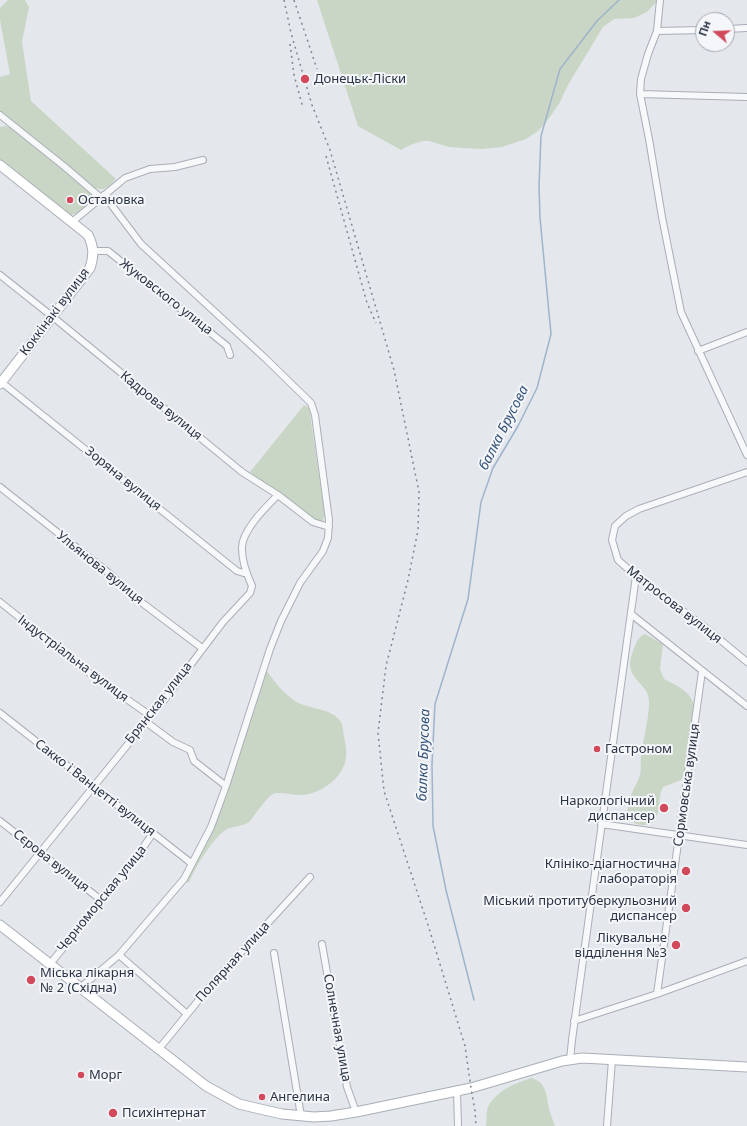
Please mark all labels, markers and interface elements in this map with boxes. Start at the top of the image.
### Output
north arrow [695,12,735,52]
text: Пн [694,18,714,38]
place label: Донецьк-Ліски [314,71,406,87]
marker: Донецьк-Ліски [299,73,311,85]
place label: Остановка [78,192,144,208]
marker: Остановка [65,195,75,205]
street label: Жуковского улица [116,256,216,338]
street label: Коккінакі вулиця [17,265,93,359]
street label: Кадрова вулиця [117,368,205,444]
water label: балка Брусова [475,383,533,473]
street label: Зоряна вулиця [82,444,164,514]
street label: Ульянова вулиця [53,528,147,608]
street label: Матросова вулиця [623,563,725,647]
street label: Індустріальна вулиця [15,612,131,706]
street label: Брянская улица [122,659,196,747]
water label: балка Брусова [414,708,434,802]
street label: Сормовська вулиця [671,722,703,848]
street label: Сакко і Ванцетті вулиця [32,736,158,840]
place label: Гастроном [605,741,672,757]
marker: Гастроном [592,744,602,754]
place label: Наркологічний диспансер [560,793,655,824]
marker: Наркологічний диспансер [658,802,670,814]
street label: Сєрова вулиця [10,826,92,896]
street label: Черноморская улица [54,842,150,956]
place label: Клініко-діагностична лабораторія [545,856,677,887]
marker: Клініко-діагностична лабораторія [680,865,692,877]
place label: Міський протитуберкульозний диспансер [483,893,677,924]
marker: Міський протитуберкульозний диспансер [680,902,692,914]
street label: Полярная улица [193,918,273,1006]
place label: Лікувальне відділення №3 [575,930,667,961]
marker: Лікувальне відділення №3 [670,939,682,951]
place label: Міська лікарня № 2 (Східна) [40,965,134,996]
street label: Солнечная улица [320,973,354,1083]
marker: Міська лікарня № 2 (Східна) [25,974,37,986]
place label: Морг [89,1067,122,1083]
marker: Морг [76,1070,86,1080]
place label: Ангелина [270,1089,330,1105]
marker: Ангелина [257,1092,267,1102]
place label: Психінтернат [122,1105,206,1121]
marker: Психінтернат [107,1107,119,1119]

